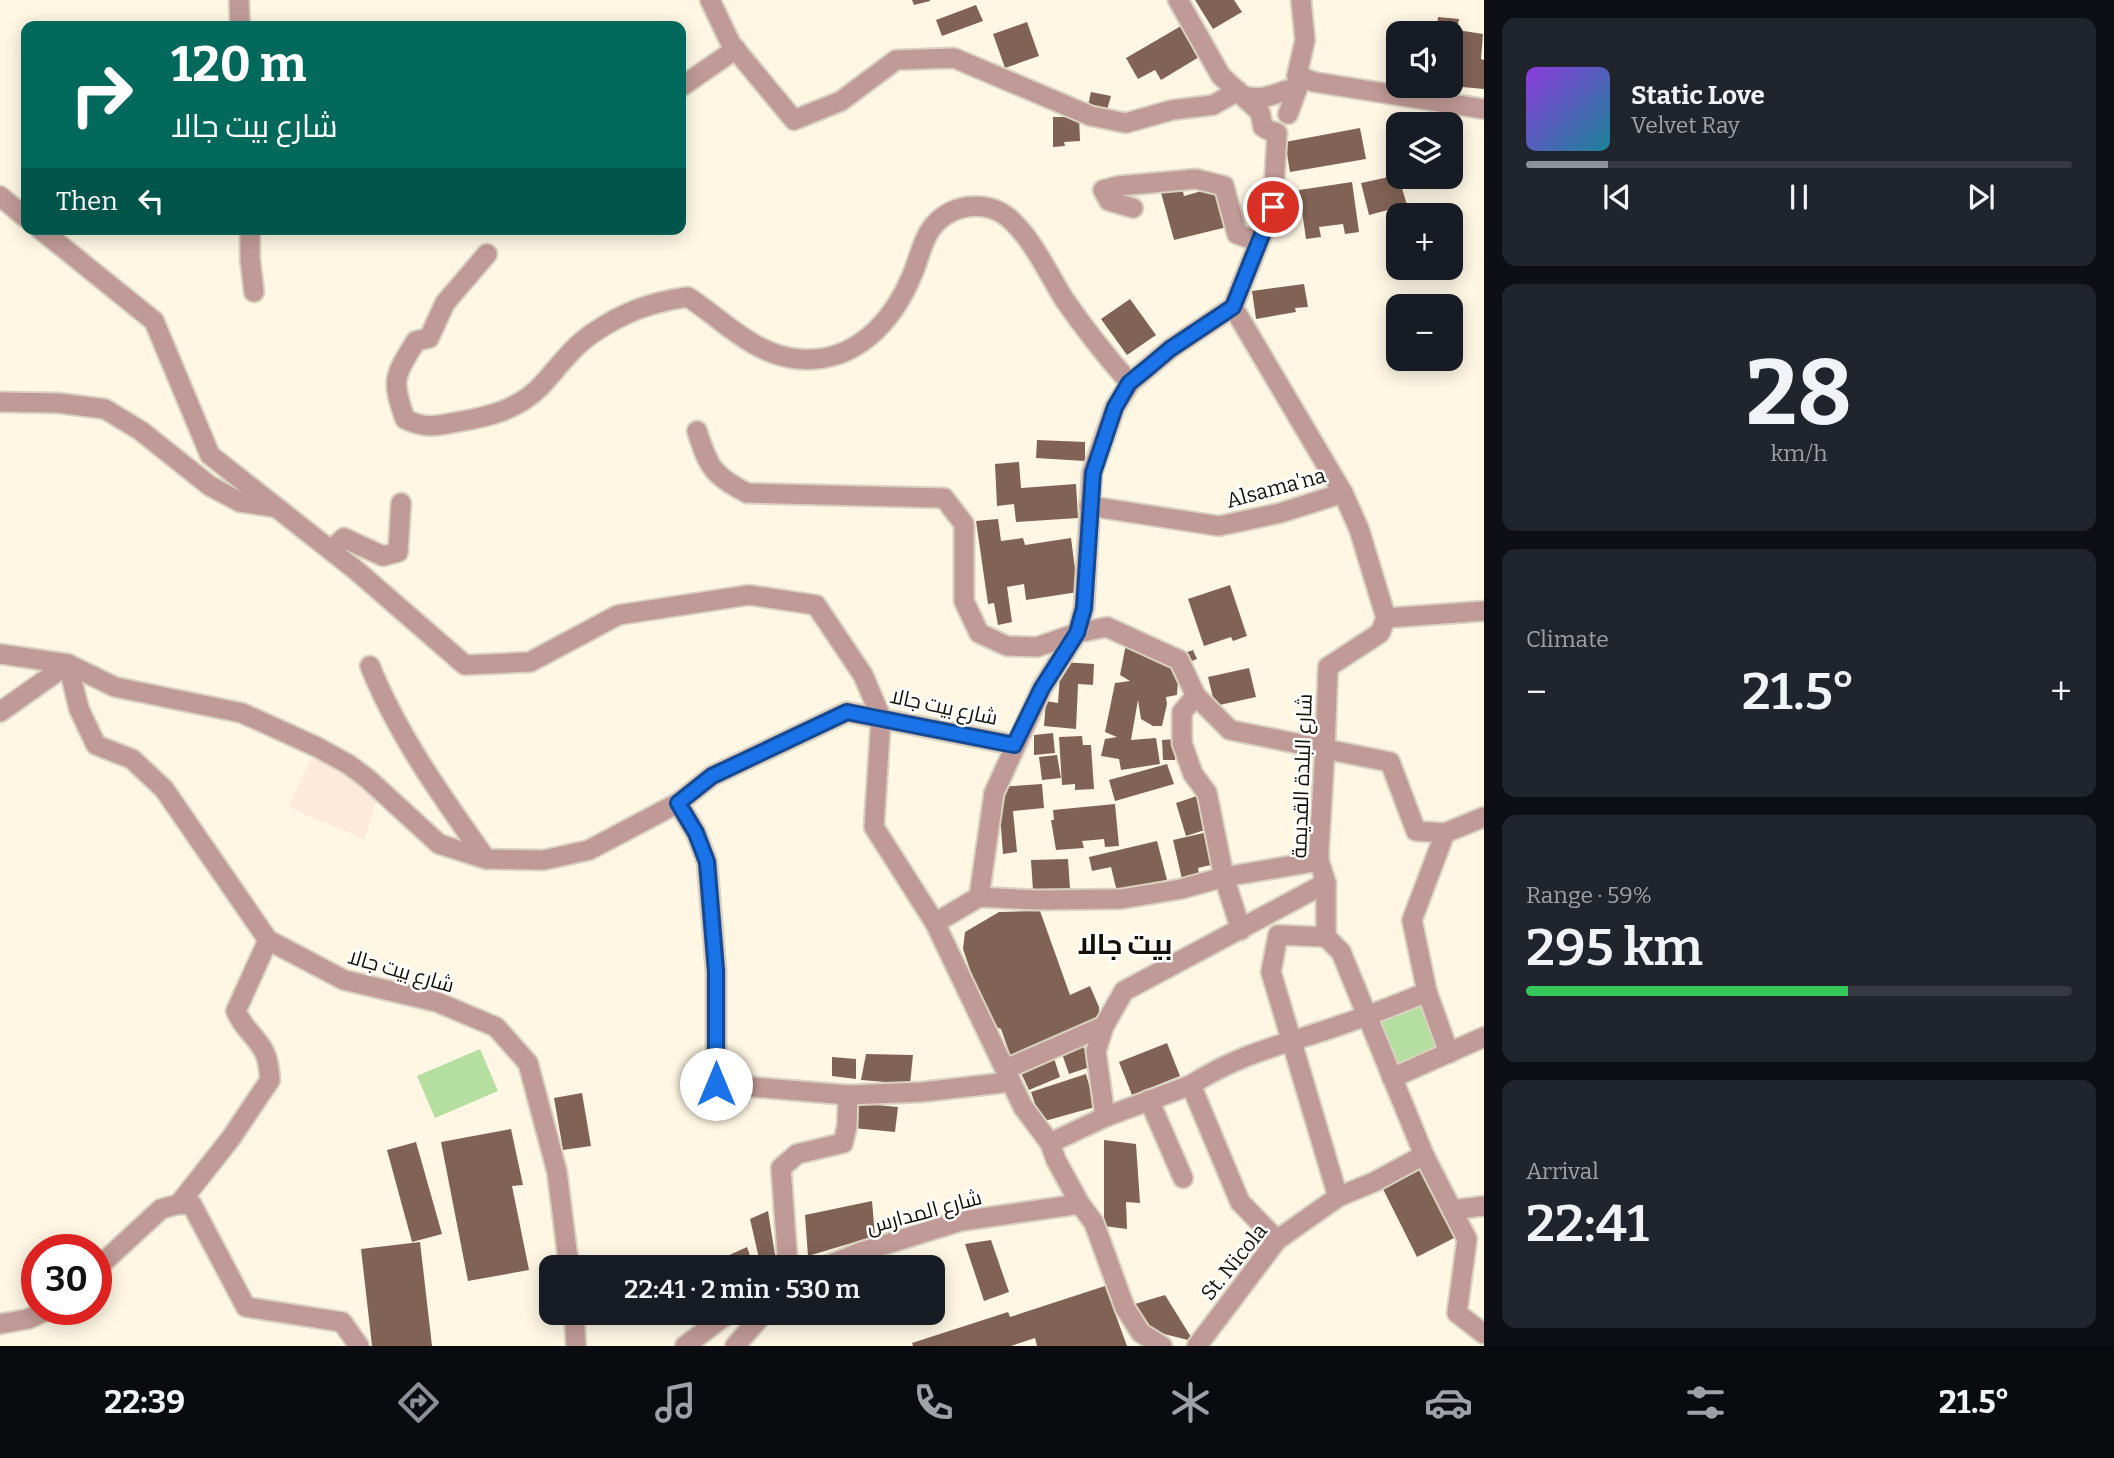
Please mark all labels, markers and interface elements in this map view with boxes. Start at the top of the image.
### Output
map controls [1386,21,1463,371]
button: sound [1386,21,1463,98]
text: 120 m [171,35,306,94]
icon: right [56,49,147,140]
text: Static Love [1631,80,1765,111]
text: شارع بيت جالا [171,107,338,145]
text: Velvet Ray [1631,111,1740,139]
button: layers [1386,112,1463,189]
pin [1243,177,1303,237]
icon: previous [1598,178,1636,216]
icon: pause [1780,178,1818,216]
icon: next [1962,178,2000,216]
icon: left [132,182,170,220]
text: Then [56,186,118,217]
icon: arrive [1254,188,1292,226]
button: + [1386,203,1463,280]
button: − [1386,294,1463,371]
text: 28 [1746,339,1852,448]
text: km/h [1771,439,1827,467]
street label: Alsama'na [1223,462,1329,514]
text: Climate [1526,625,1609,653]
text: 21.5° [1742,660,1855,723]
text: − [1526,669,1547,715]
text: + [2050,669,2072,715]
street label: شارع بيت جالا [888,683,1000,732]
street label: شارع البلدة القديمة [1286,693,1319,859]
text: Range · 59% [1526,881,1652,909]
text: 295 km [1526,916,1703,979]
district label: بيت جالا [1077,928,1173,961]
street label: شارع بيت جالا [345,943,457,1000]
position arrow [679,1047,753,1121]
text: Arrival [1526,1157,1599,1185]
street label: شارع المدارس [863,1184,985,1241]
text: 22:41 [1526,1192,1649,1255]
street label: St. Nicola [1195,1218,1273,1306]
speed limit sign: 30 [21,1234,112,1325]
text: 22:41 · 2 min · 530 m [624,1274,860,1305]
icon: directions [394,1378,443,1427]
icon: music [651,1378,700,1427]
icon: phone [909,1378,958,1427]
icon: climate [1166,1378,1215,1427]
icon: car [1424,1378,1473,1427]
icon: filters [1681,1378,1730,1427]
text: 22:39 [104,1383,185,1421]
text: 21.5° [1939,1383,2010,1421]

